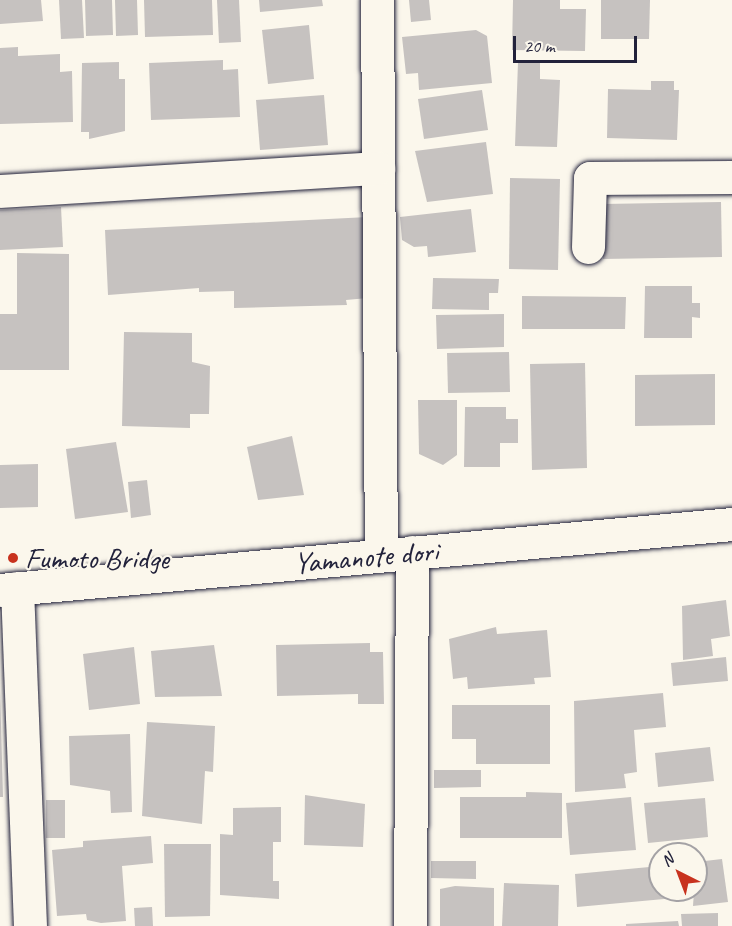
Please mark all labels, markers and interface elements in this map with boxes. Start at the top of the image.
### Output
scale bar [516,24,640,62]
text: 20 m [524,35,555,57]
street label: Yamanote dori [292,533,440,581]
place label: Fumoto Bridge [25,540,169,576]
marker: Fumoto Bridge [6,551,20,565]
north arrow [648,842,708,902]
text: N [657,849,678,871]

